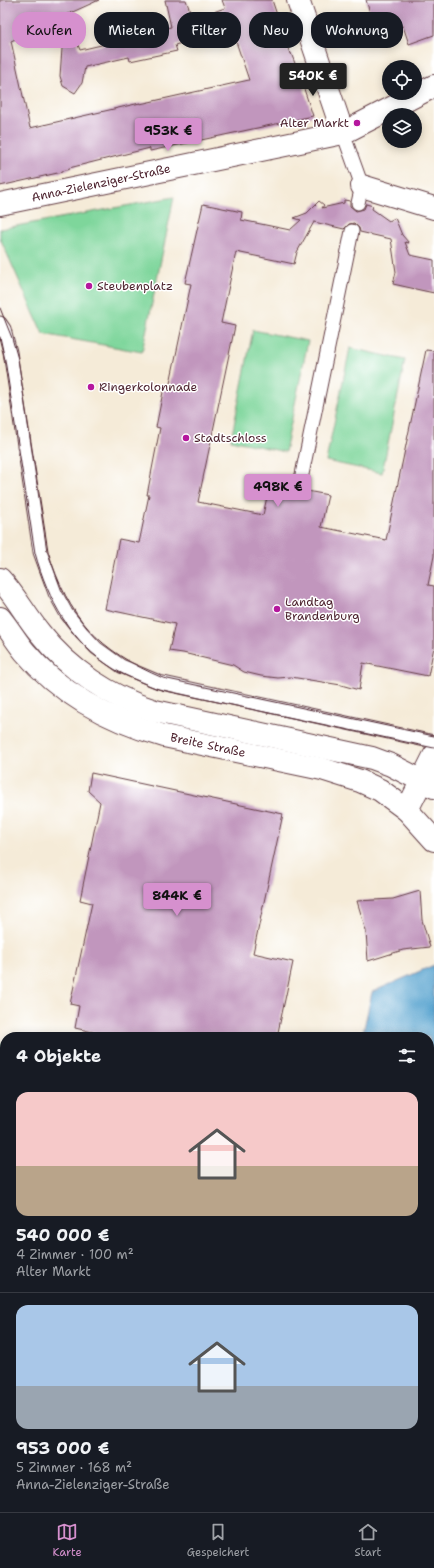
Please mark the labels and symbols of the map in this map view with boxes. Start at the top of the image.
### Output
pin: 540K € [280,63,346,97]
place label: Alter Markt [280,115,349,131]
pin: 953K € [135,118,201,152]
marker: Alter Markt [352,118,362,128]
street label: Anna-Zielenziger-Straße [30,160,172,206]
place label: Steubenplatz [97,278,173,294]
marker: Steubenplatz [84,281,94,291]
place label: Ringerkolonnade [99,379,198,395]
marker: Ringerkolonnade [86,382,96,392]
place label: Stadtschloss [194,430,267,446]
marker: Stadtschloss [181,433,191,443]
pin: 498K € [245,474,311,508]
place label: Landtag Brandenburg [285,594,360,624]
marker: Landtag Brandenburg [272,604,282,614]
street label: Breite Straße [169,729,247,761]
pin: 844K € [144,883,210,917]

